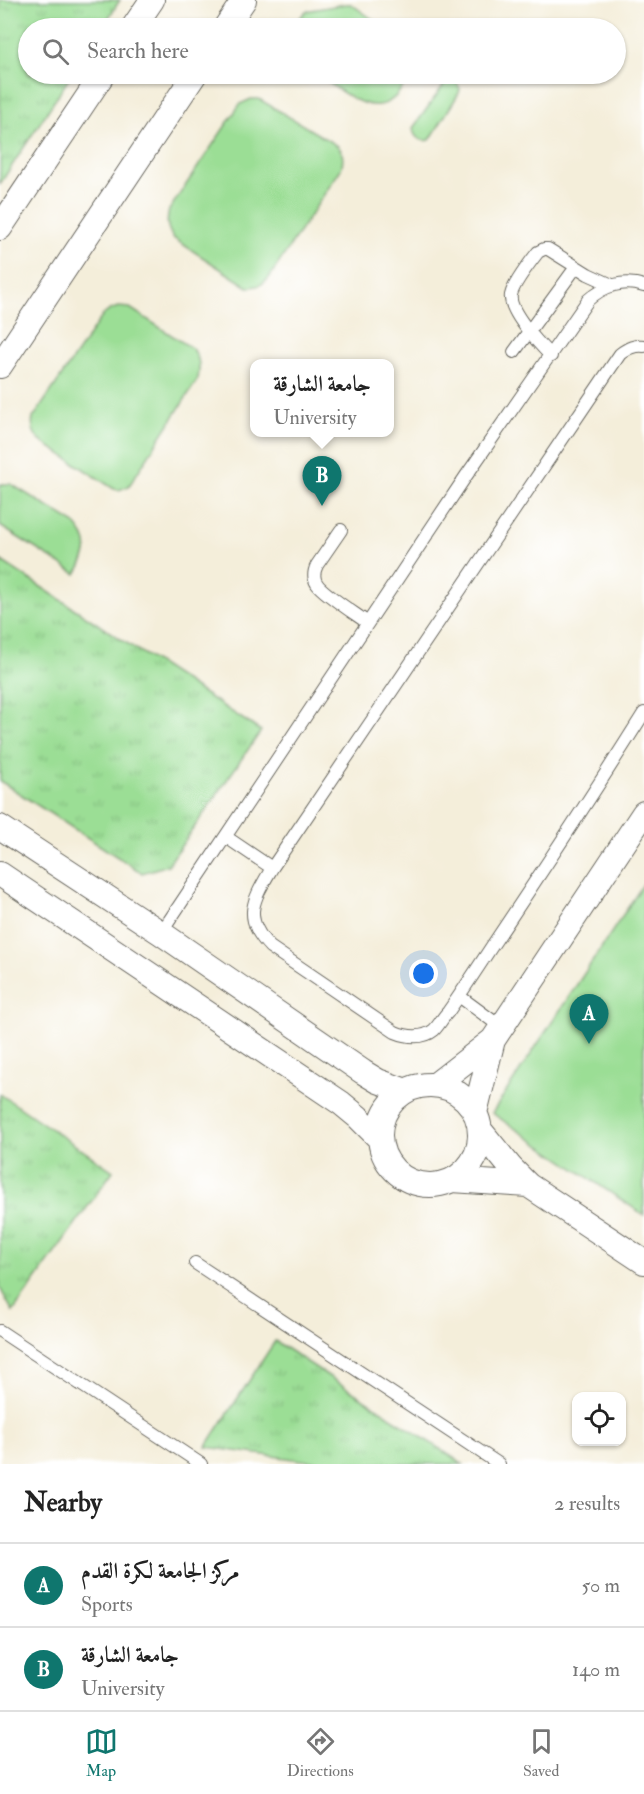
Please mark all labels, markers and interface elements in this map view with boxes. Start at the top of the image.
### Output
search box [18,18,626,84]
icon: search [39,35,72,68]
text: Search here [87,37,189,65]
popup [250,359,394,437]
text: جامعة الشارقة [273,370,371,398]
text: University [273,405,357,430]
pin: B [302,456,342,506]
your location [409,959,438,988]
pin: A [570,994,608,1044]
map controls [572,1392,626,1446]
button: locate [572,1392,626,1446]
text: Nearby [24,1487,102,1519]
text: 2 results [554,1491,620,1516]
text: مركز الجامعة لكرة القدم [81,1557,239,1585]
text: A [37,1573,50,1598]
text: 50 m [581,1573,620,1598]
text: Sports [81,1592,133,1617]
text: جامعة الشارقة [81,1641,179,1669]
text: B [37,1657,50,1682]
text: 140 m [572,1657,620,1682]
text: University [81,1676,164,1701]
tab: Map [85,1725,118,1781]
tab: Directions [287,1725,354,1781]
tab: Saved [523,1725,559,1781]

